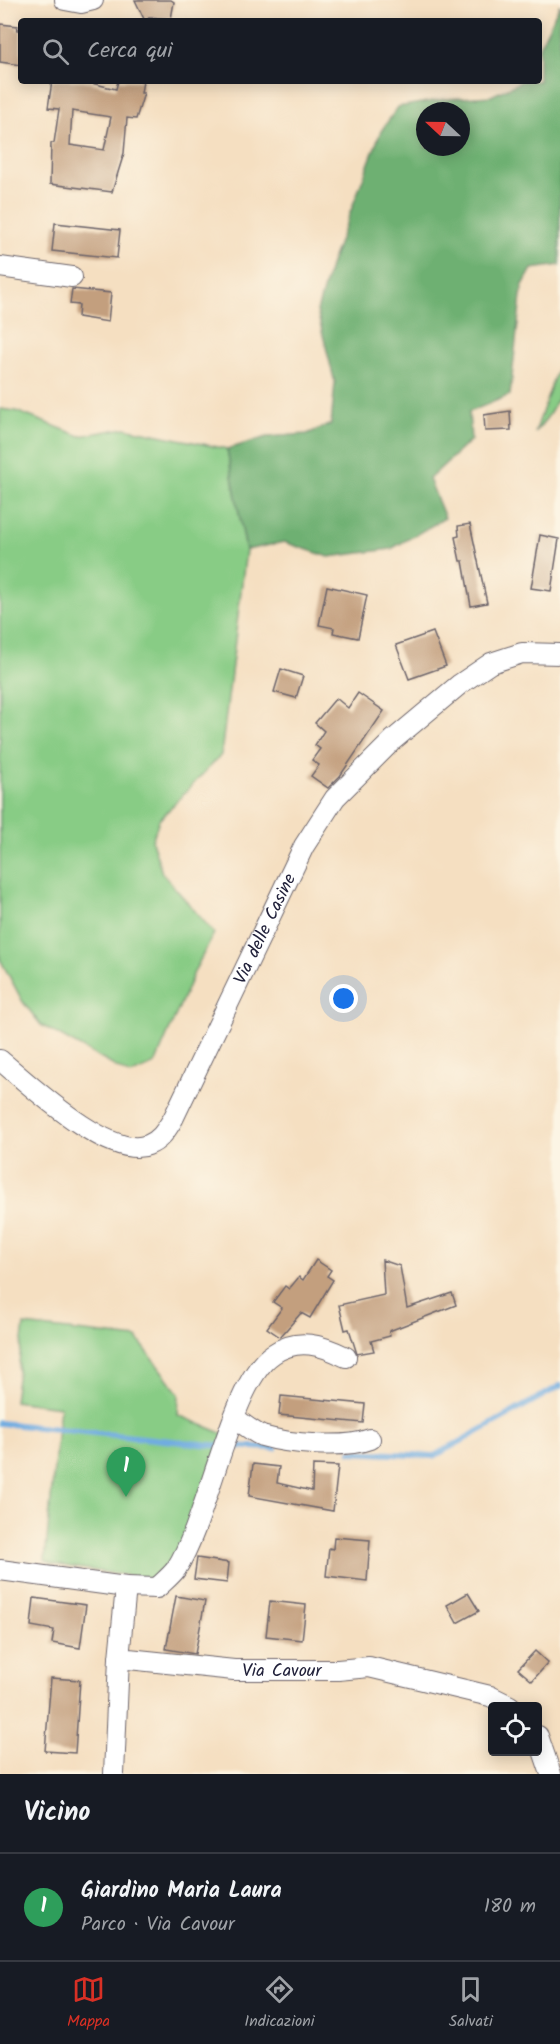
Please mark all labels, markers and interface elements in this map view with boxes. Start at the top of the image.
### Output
search box [18,18,542,84]
text: Cerca qui [87,34,173,69]
icon: search [39,35,72,68]
north arrow [416,102,470,156]
street label: Via delle Casine [227,869,305,990]
your location [329,984,358,1013]
pin: 1 [106,1448,146,1497]
street label: Via Cavour [242,1657,323,1686]
map controls [488,1702,542,1756]
button: locate [488,1702,542,1756]
text: Vicino [24,1792,90,1834]
text: Giardino Maria Laura [81,1874,282,1909]
text: 1 [40,1891,47,1923]
text: 180 m [484,1891,536,1923]
text: Parco · Via Cavour [81,1909,235,1941]
tab: Mappa [67,1973,110,2034]
tab: Indicazioni [244,1973,315,2034]
tab: Salvati [449,1973,493,2034]

